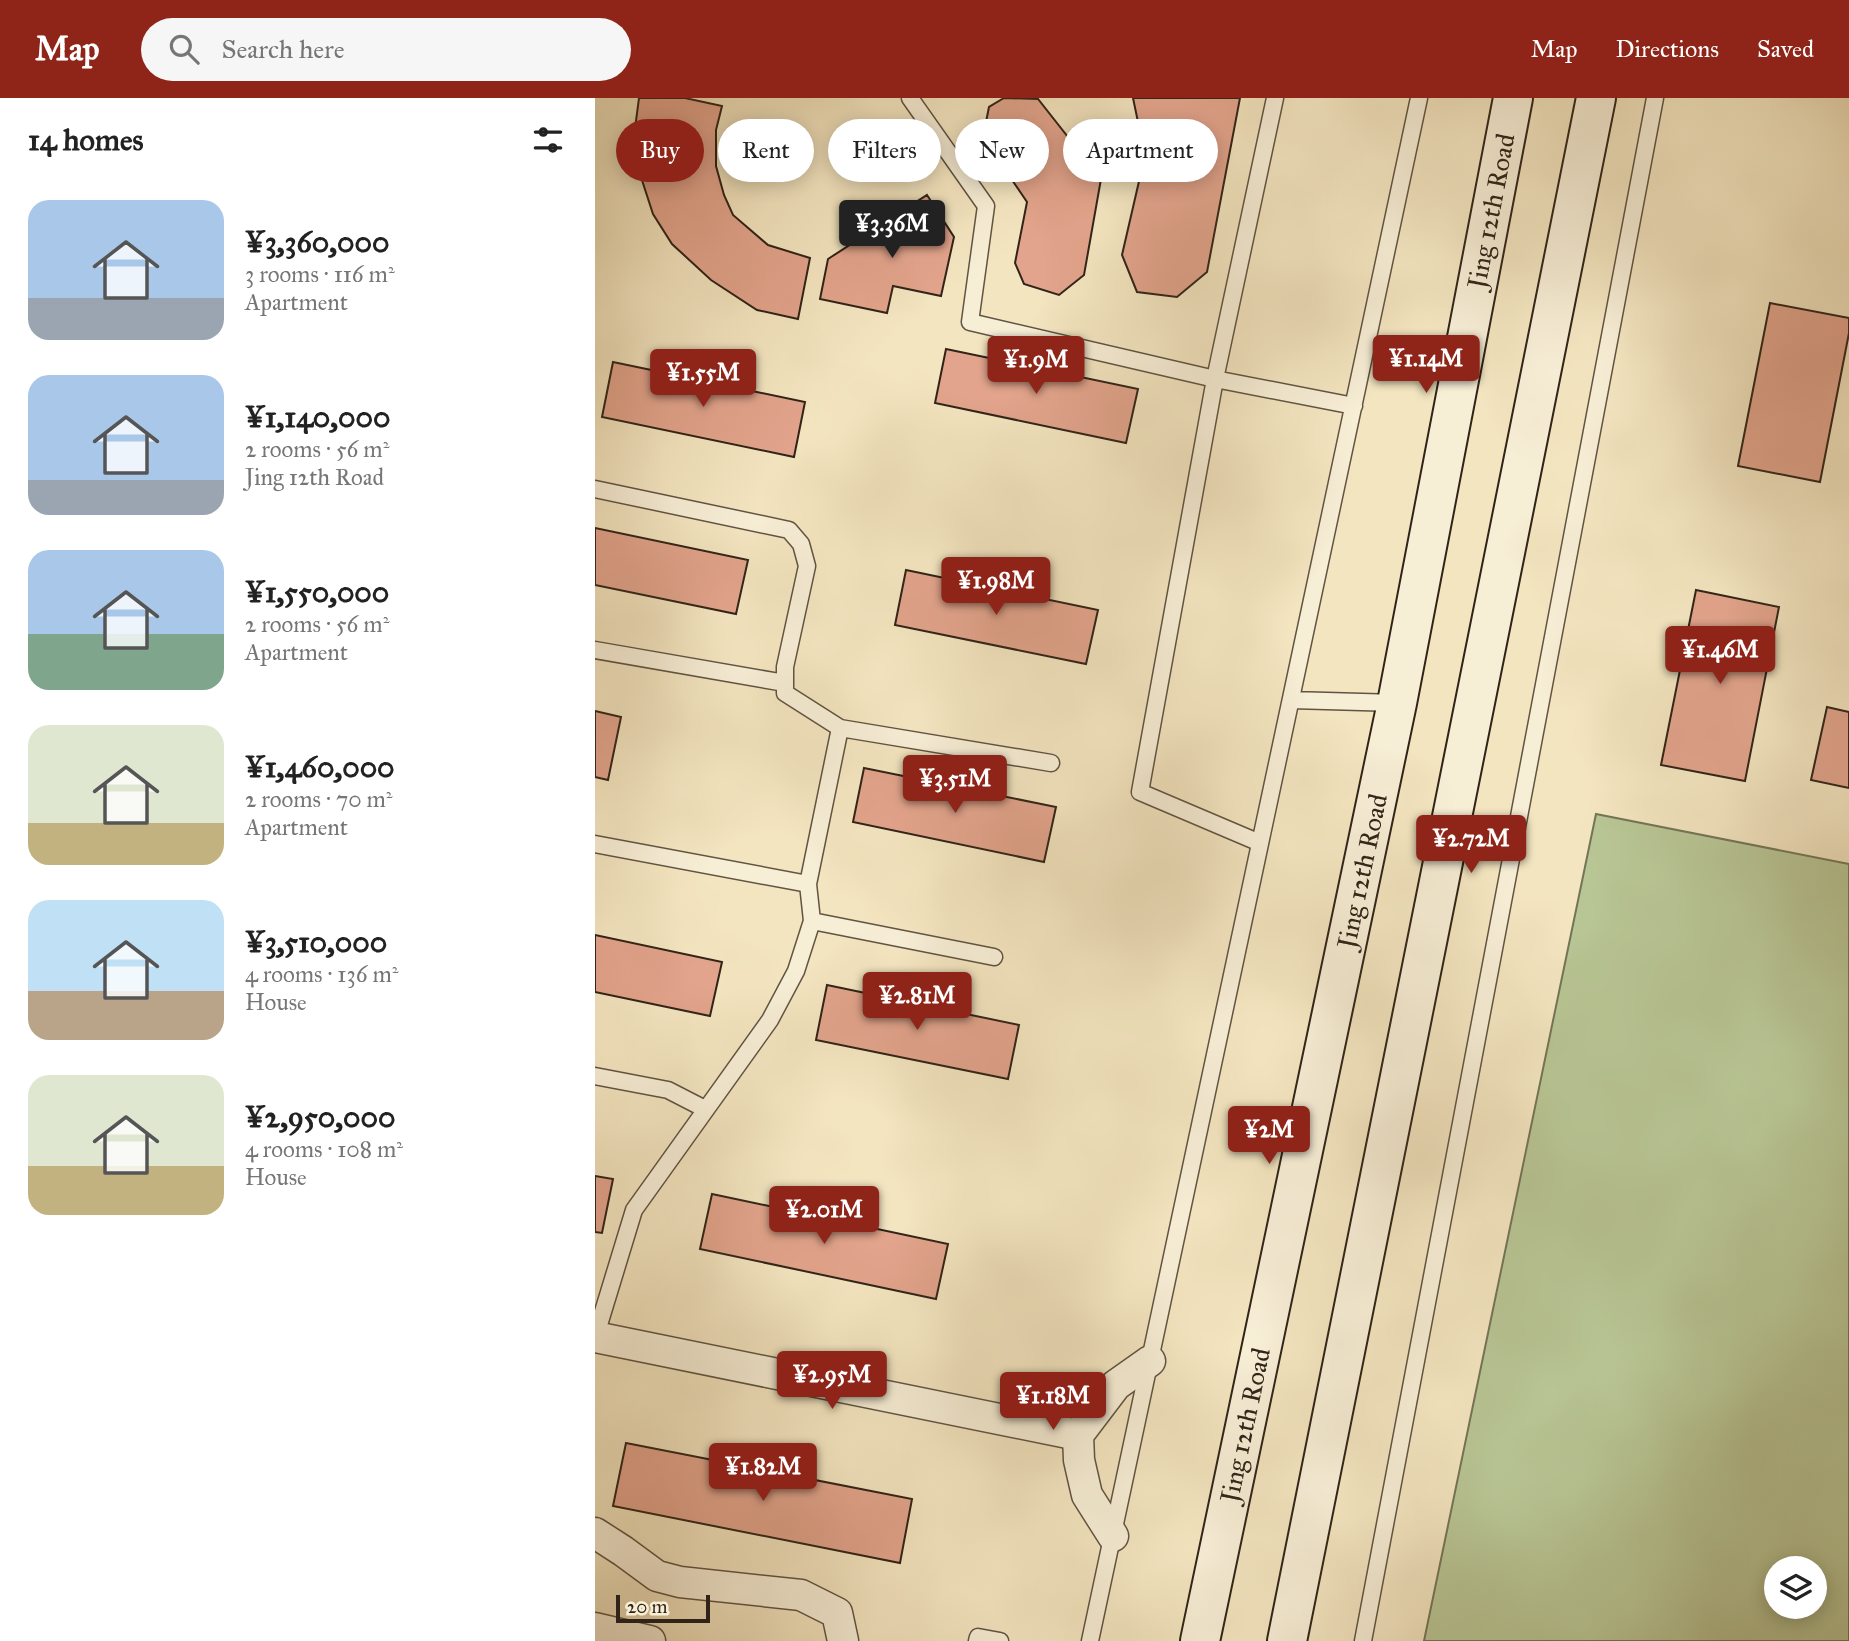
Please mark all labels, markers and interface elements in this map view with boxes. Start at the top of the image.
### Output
search box [141,18,631,81]
text: Map [35,29,99,69]
icon: search [165,30,203,68]
text: Search here [221,33,345,65]
text: Map [1531,34,1578,64]
text: Directions [1616,34,1719,64]
text: Saved [1757,34,1814,64]
chip: Buy [616,119,704,182]
chip: Rent [718,119,814,182]
chip: Filters [828,119,941,182]
chip: New [955,119,1049,182]
chip: Apartment [1063,119,1218,182]
icon: filters [529,121,567,159]
text: 14 homes [28,122,143,158]
street label: Jing 12th Road [1460,131,1522,294]
pin: ¥3.36M [835,200,949,260]
text: ¥3.36M [855,209,929,237]
text: ¥3,360,000 [245,224,389,260]
icon: home [84,228,168,312]
text: 3 rooms · 116 m² [245,260,395,288]
text: Apartment [245,288,348,316]
pin: ¥1.9M [987,336,1085,396]
pin: ¥1.14M [1369,336,1483,395]
text: ¥1.14M [1389,344,1463,372]
text: ¥1.9M [1003,345,1069,373]
pin: ¥1.55M [646,350,760,409]
text: ¥1.55M [666,358,740,386]
text: ¥1,140,000 [245,399,390,435]
icon: home [84,403,168,487]
text: 2 rooms · 56 m² [245,435,389,463]
text: Jing 12th Road [245,463,384,491]
pin: ¥1.98M [939,558,1053,617]
text: ¥1.98M [957,566,1035,594]
text: ¥1,550,000 [245,574,389,610]
icon: home [84,578,168,662]
text: 2 rooms · 56 m² [245,610,389,638]
pin: ¥1.46M [1663,626,1777,686]
text: ¥1.46M [1681,635,1759,663]
text: Apartment [245,638,348,666]
text: ¥1,460,000 [245,749,395,785]
icon: home [84,753,168,837]
pin: ¥3.51M [898,756,1012,815]
text: ¥3.51M [919,764,991,792]
text: 2 rooms · 70 m² [245,785,393,813]
street label: Jing 12th Road [1329,791,1394,954]
text: Apartment [245,813,348,841]
pin: ¥2.72M [1414,816,1528,875]
text: ¥2.72M [1432,824,1510,852]
text: ¥3,510,000 [245,924,387,960]
icon: home [84,928,168,1012]
text: 4 rooms · 136 m² [245,960,398,988]
pin: ¥2.81M [860,972,974,1032]
text: ¥2.81M [879,981,955,1009]
text: House [245,988,307,1016]
text: ¥2,950,000 [245,1099,395,1135]
icon: home [84,1103,168,1187]
pin: ¥2M [1235,1107,1303,1166]
text: ¥2M [1244,1115,1294,1143]
text: 4 rooms · 108 m² [245,1135,403,1163]
text: House [245,1163,307,1191]
pin: ¥2.01M [767,1186,881,1246]
text: ¥2.01M [785,1195,863,1223]
street label: Jing 12th Road [1212,1345,1277,1508]
pin: ¥2.95M [775,1352,889,1411]
text: ¥2.95M [793,1360,871,1388]
pin: ¥1.18M [996,1372,1110,1432]
text: ¥1.18M [1016,1381,1090,1409]
pin: ¥1.82M [706,1444,820,1503]
text: ¥1.82M [725,1452,801,1480]
map controls [1764,1556,1827,1619]
button: layers [1764,1556,1827,1619]
scale bar [616,1592,711,1624]
text: 20 m [627,1595,668,1618]

